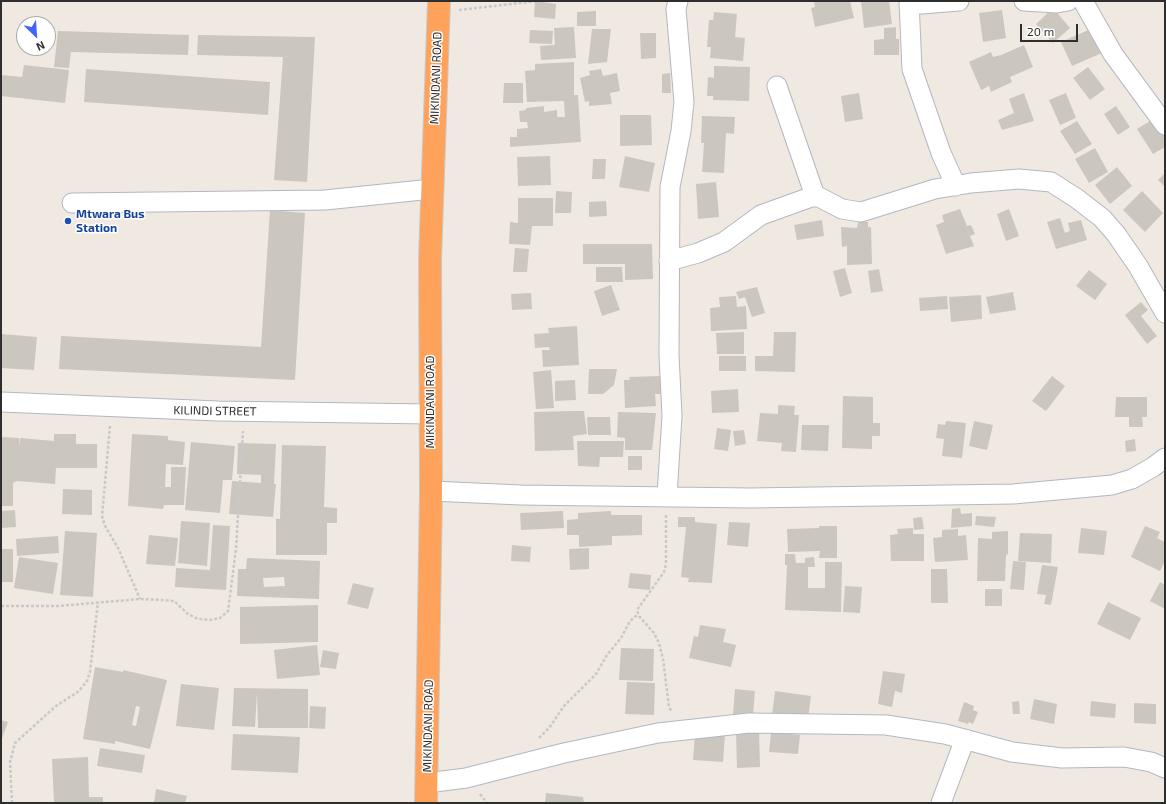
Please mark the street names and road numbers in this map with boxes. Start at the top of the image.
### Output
street label: MIKINDANI ROAD [427,31,445,125]
street label: MIKINDANI ROAD [423,356,437,448]
street label: KILINDI STREET [173,403,257,419]
street label: MIKINDANI ROAD [420,679,436,773]

